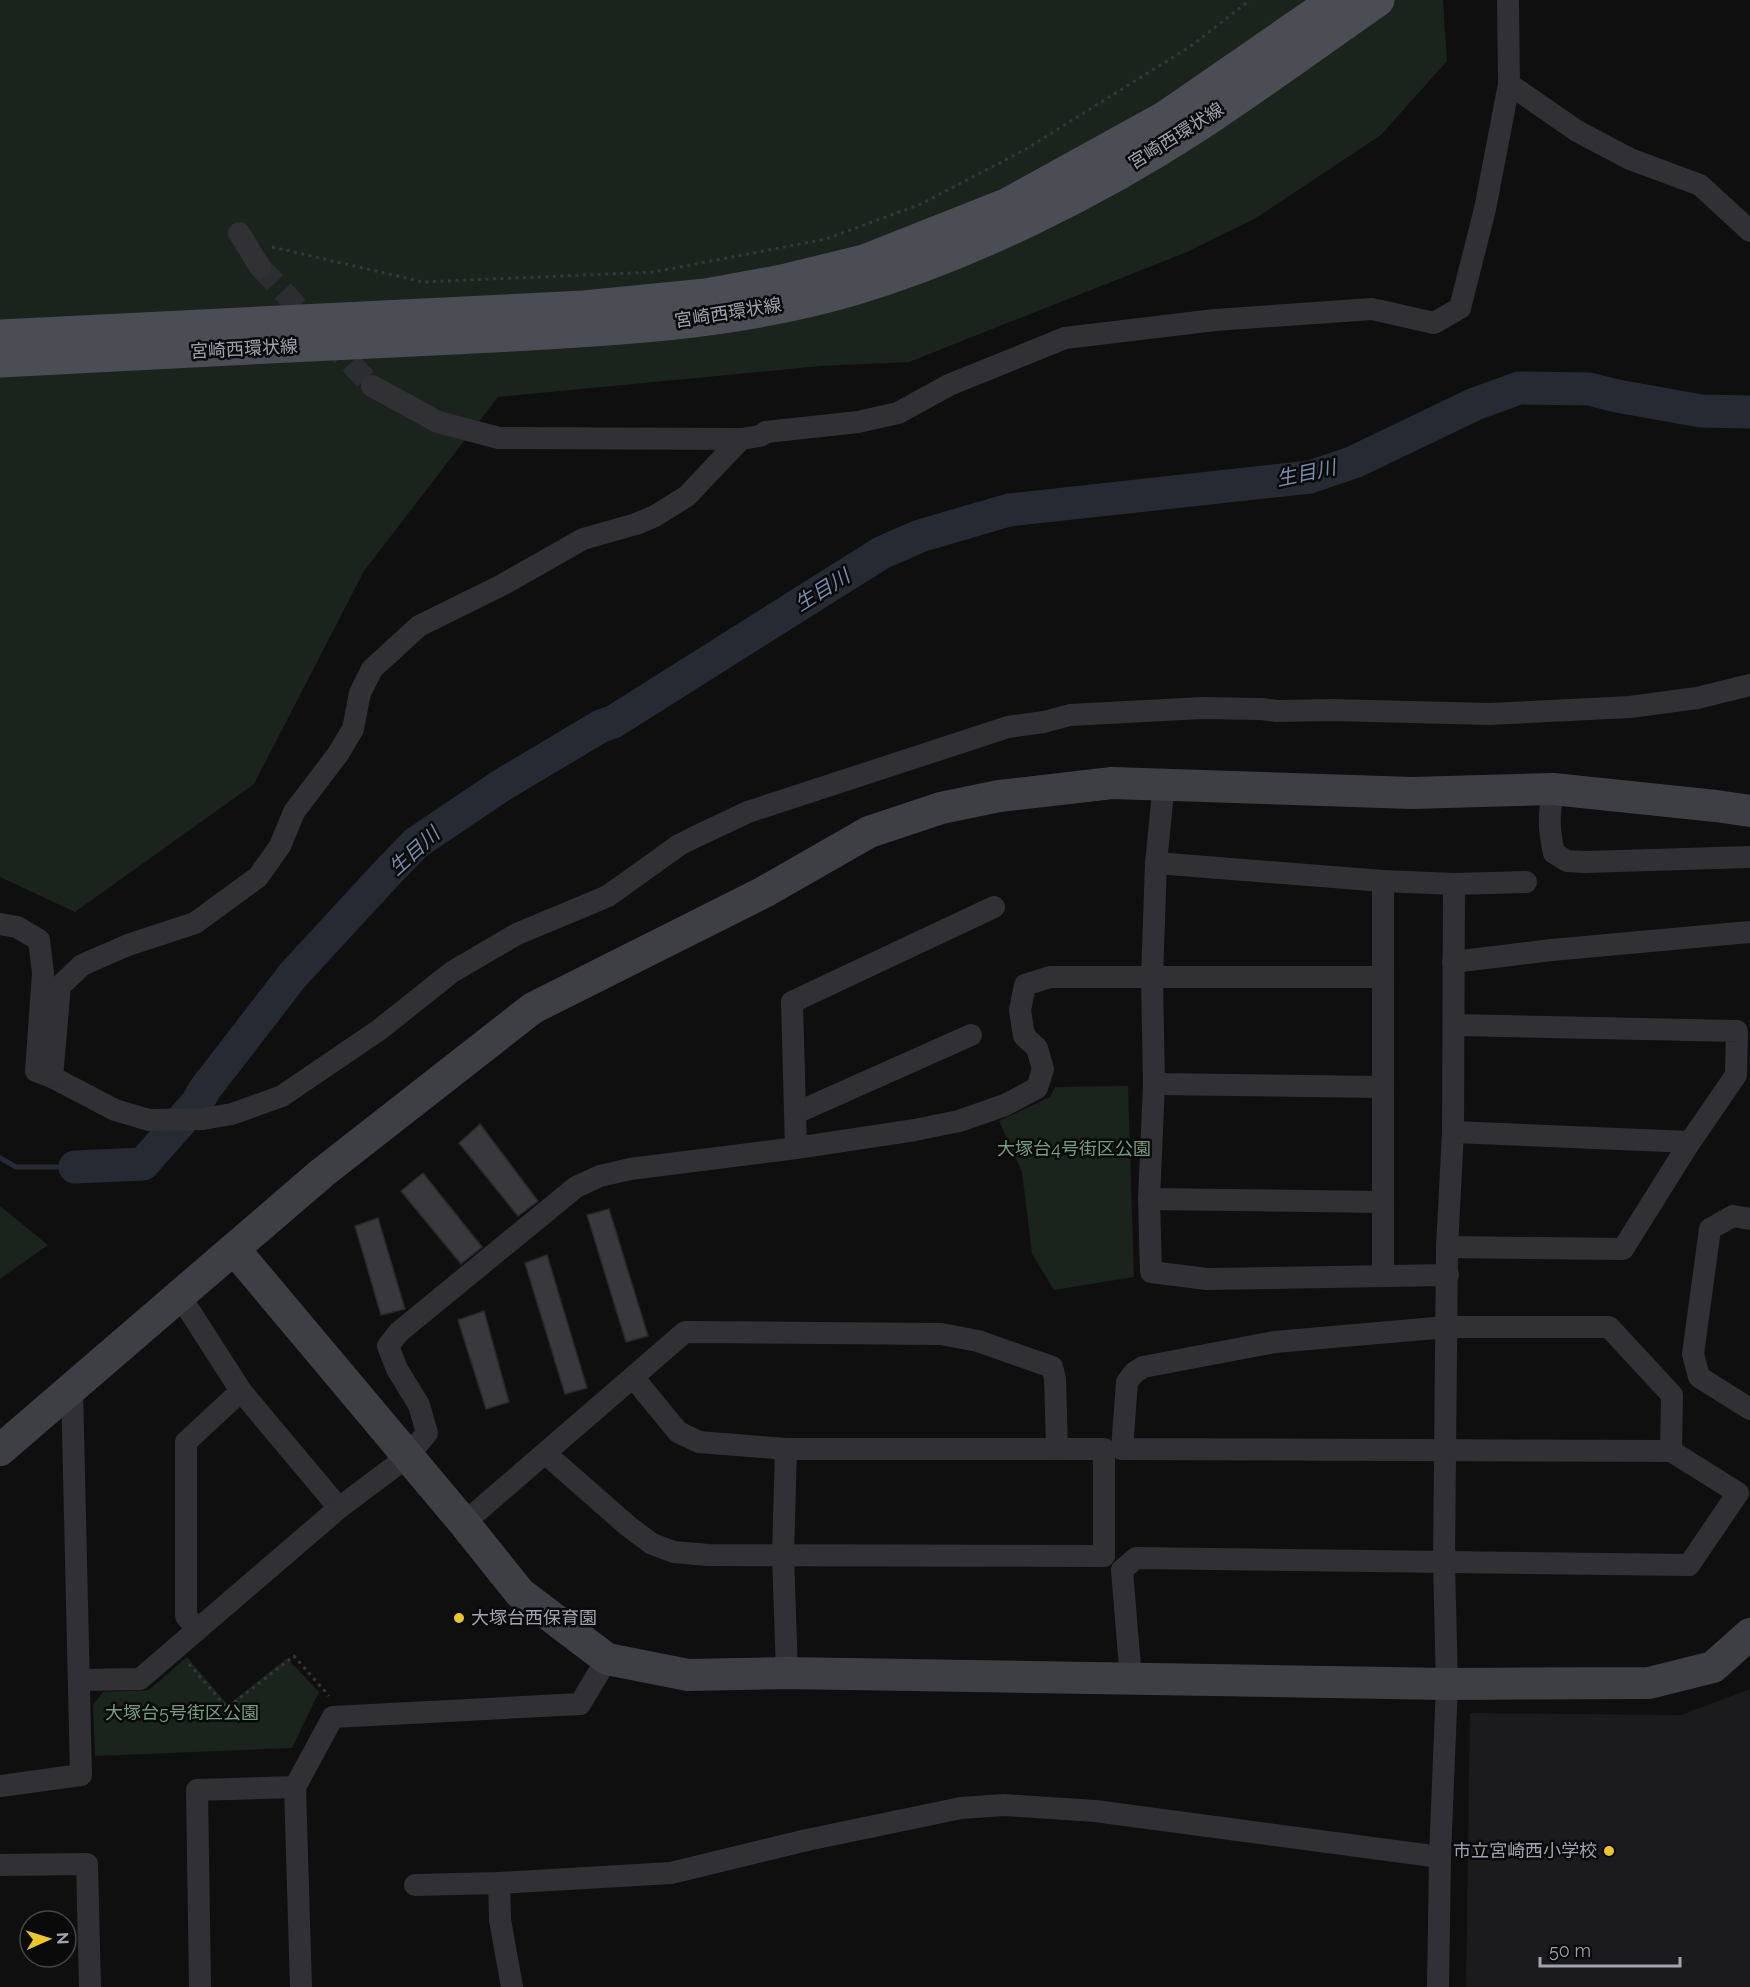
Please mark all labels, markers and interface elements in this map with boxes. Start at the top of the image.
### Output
street label: 宮崎西環状線 [1124,98,1227,173]
street label: 宮崎西環状線 [673,294,783,331]
street label: 宮崎西環状線 [189,335,298,362]
water label: 生目川 [1274,455,1340,491]
water label: 生目川 [790,563,855,616]
water label: 生目川 [384,821,446,880]
park label: 大塚台4号街区公園 [997,1138,1151,1159]
place label: 大塚台西保育園 [471,1607,597,1628]
marker: 大塚台西保育園 [452,1611,466,1625]
park label: 大塚台5号街区公園 [105,1702,259,1723]
place label: 市立宮崎西小学校 [1453,1840,1597,1861]
marker: 市立宮崎西小学校 [1602,1844,1616,1858]
north arrow [18,1909,78,1969]
scale bar [1540,1930,1680,1968]
text: N [53,1932,72,1945]
text: 50 m [1549,1940,1591,1961]

